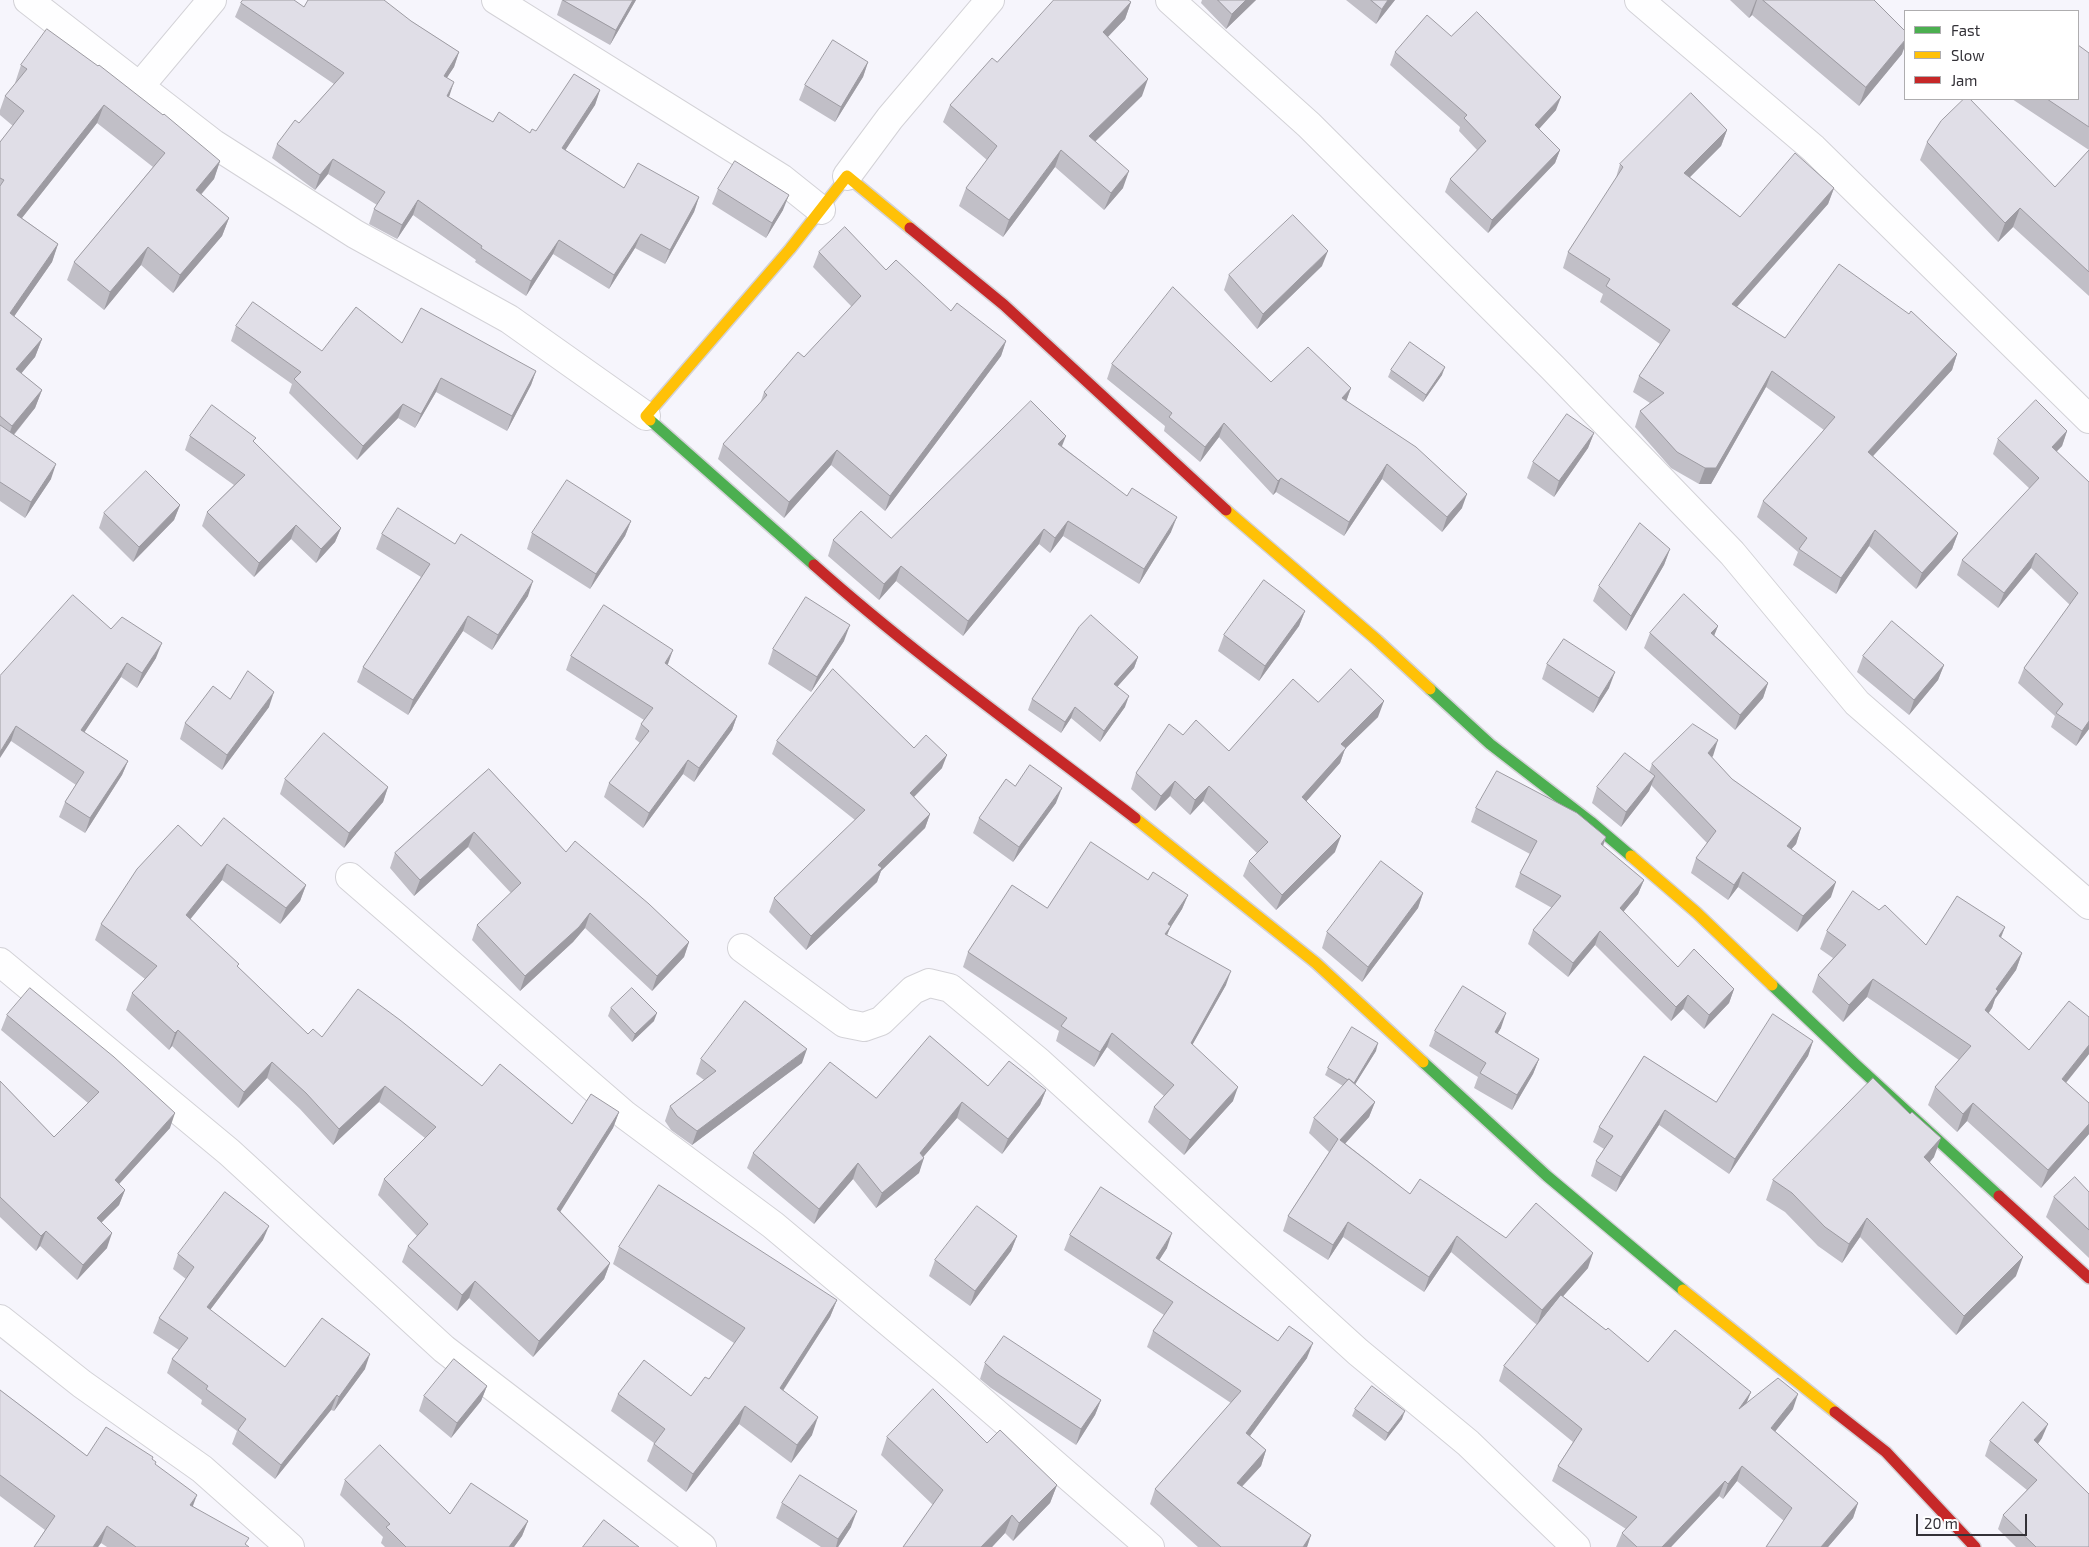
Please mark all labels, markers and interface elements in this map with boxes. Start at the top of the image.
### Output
legend [1904,10,2079,100]
text: Fast [1951,21,1980,39]
text: Slow [1951,46,1985,64]
text: Jam [1951,71,1977,89]
scale bar [1919,1504,2030,1536]
text: 20 m [1924,1514,1958,1532]

